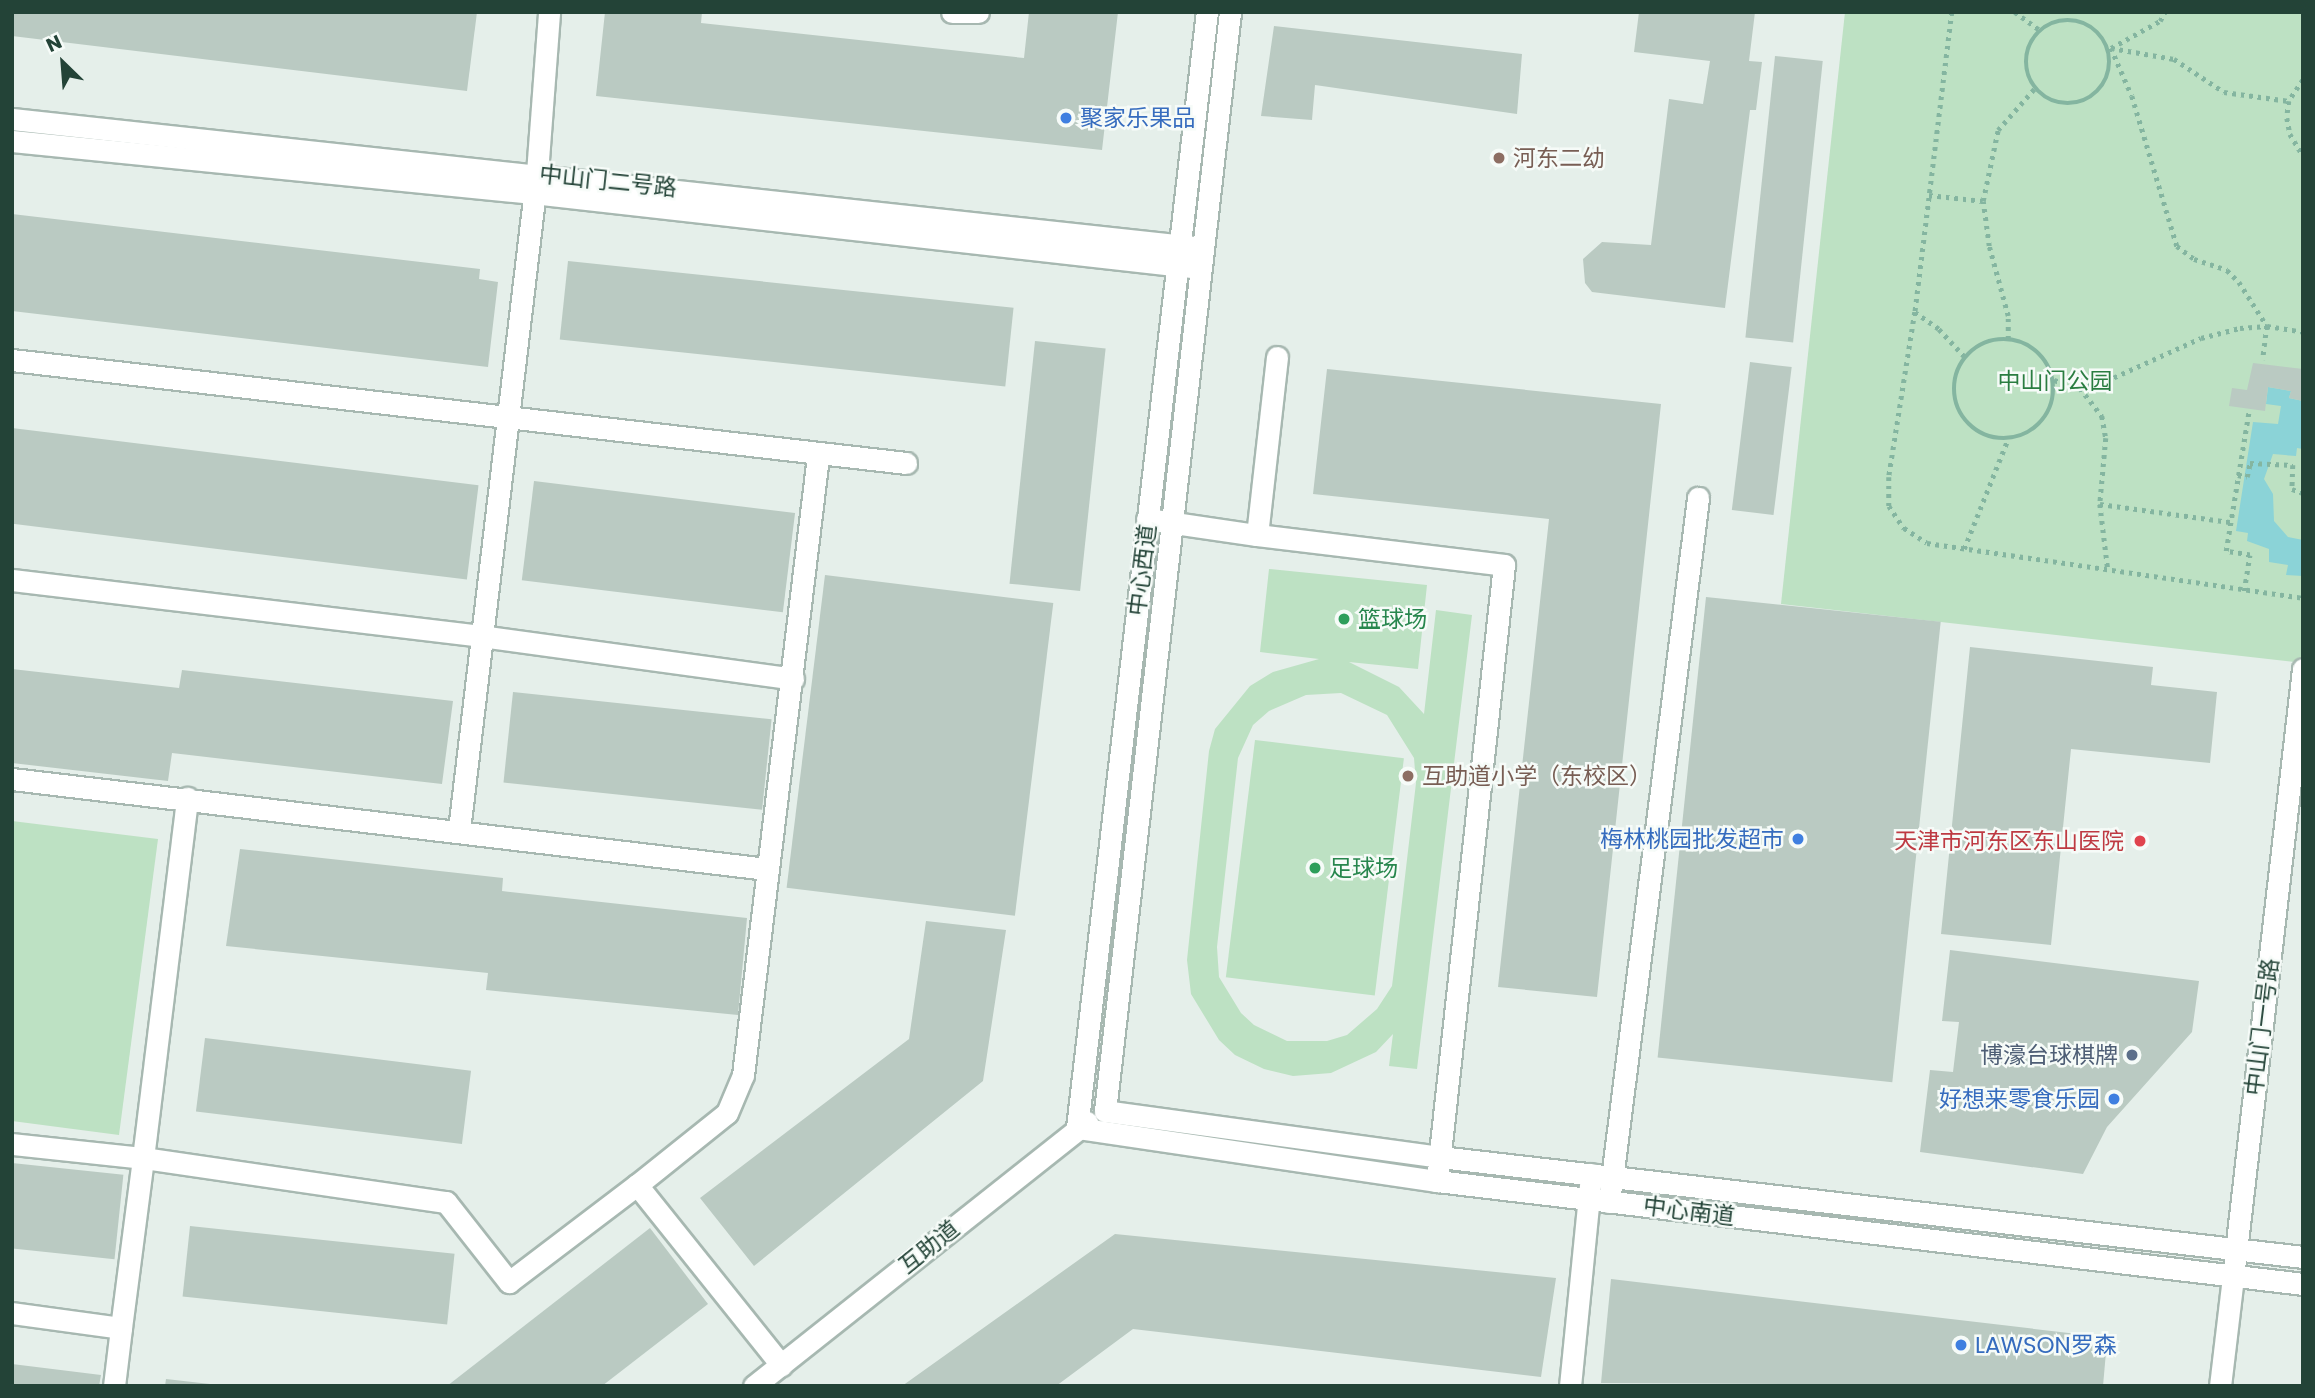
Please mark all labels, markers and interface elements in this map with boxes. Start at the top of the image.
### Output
north arrow [28,28,98,98]
text: N [42,28,66,59]
place label: 聚家乐果品 [1080,104,1195,132]
marker: 聚家乐果品 [1058,110,1074,126]
place label: 河东二幼 [1513,144,1605,172]
marker: 河东二幼 [1491,150,1507,166]
street label: 中山门二号路 [538,160,678,202]
park label: 中山门公园 [1998,367,2112,395]
street label: 中心西道 [1123,523,1161,617]
place label: 篮球场 [1358,605,1427,633]
marker: 篮球场 [1336,611,1352,627]
place label: 互助道小学（东校区） [1422,762,1652,790]
marker: 互助道小学（东校区） [1400,768,1416,784]
place label: 梅林桃园批发超市 [1600,825,1784,853]
place label: 天津市河东区东山医院 [1894,827,2124,855]
marker: 梅林桃园批发超市 [1790,831,1806,847]
marker: 天津市河东区东山医院 [2130,831,2150,851]
place label: 足球场 [1329,854,1398,882]
marker: 足球场 [1307,860,1323,876]
street label: 中山门一号路 [2240,957,2284,1097]
place label: 博濠台球棋牌 [1980,1041,2118,1069]
marker: 博濠台球棋牌 [2124,1047,2140,1063]
place label: 好想来零食乐园 [1939,1085,2100,1113]
marker: 好想来零食乐园 [2106,1091,2122,1107]
street label: 中心南道 [1642,1192,1736,1230]
street label: 互助道 [894,1215,964,1279]
place label: LAWSON罗森 [1975,1331,2117,1359]
marker: LAWSON罗森 [1953,1337,1969,1353]

